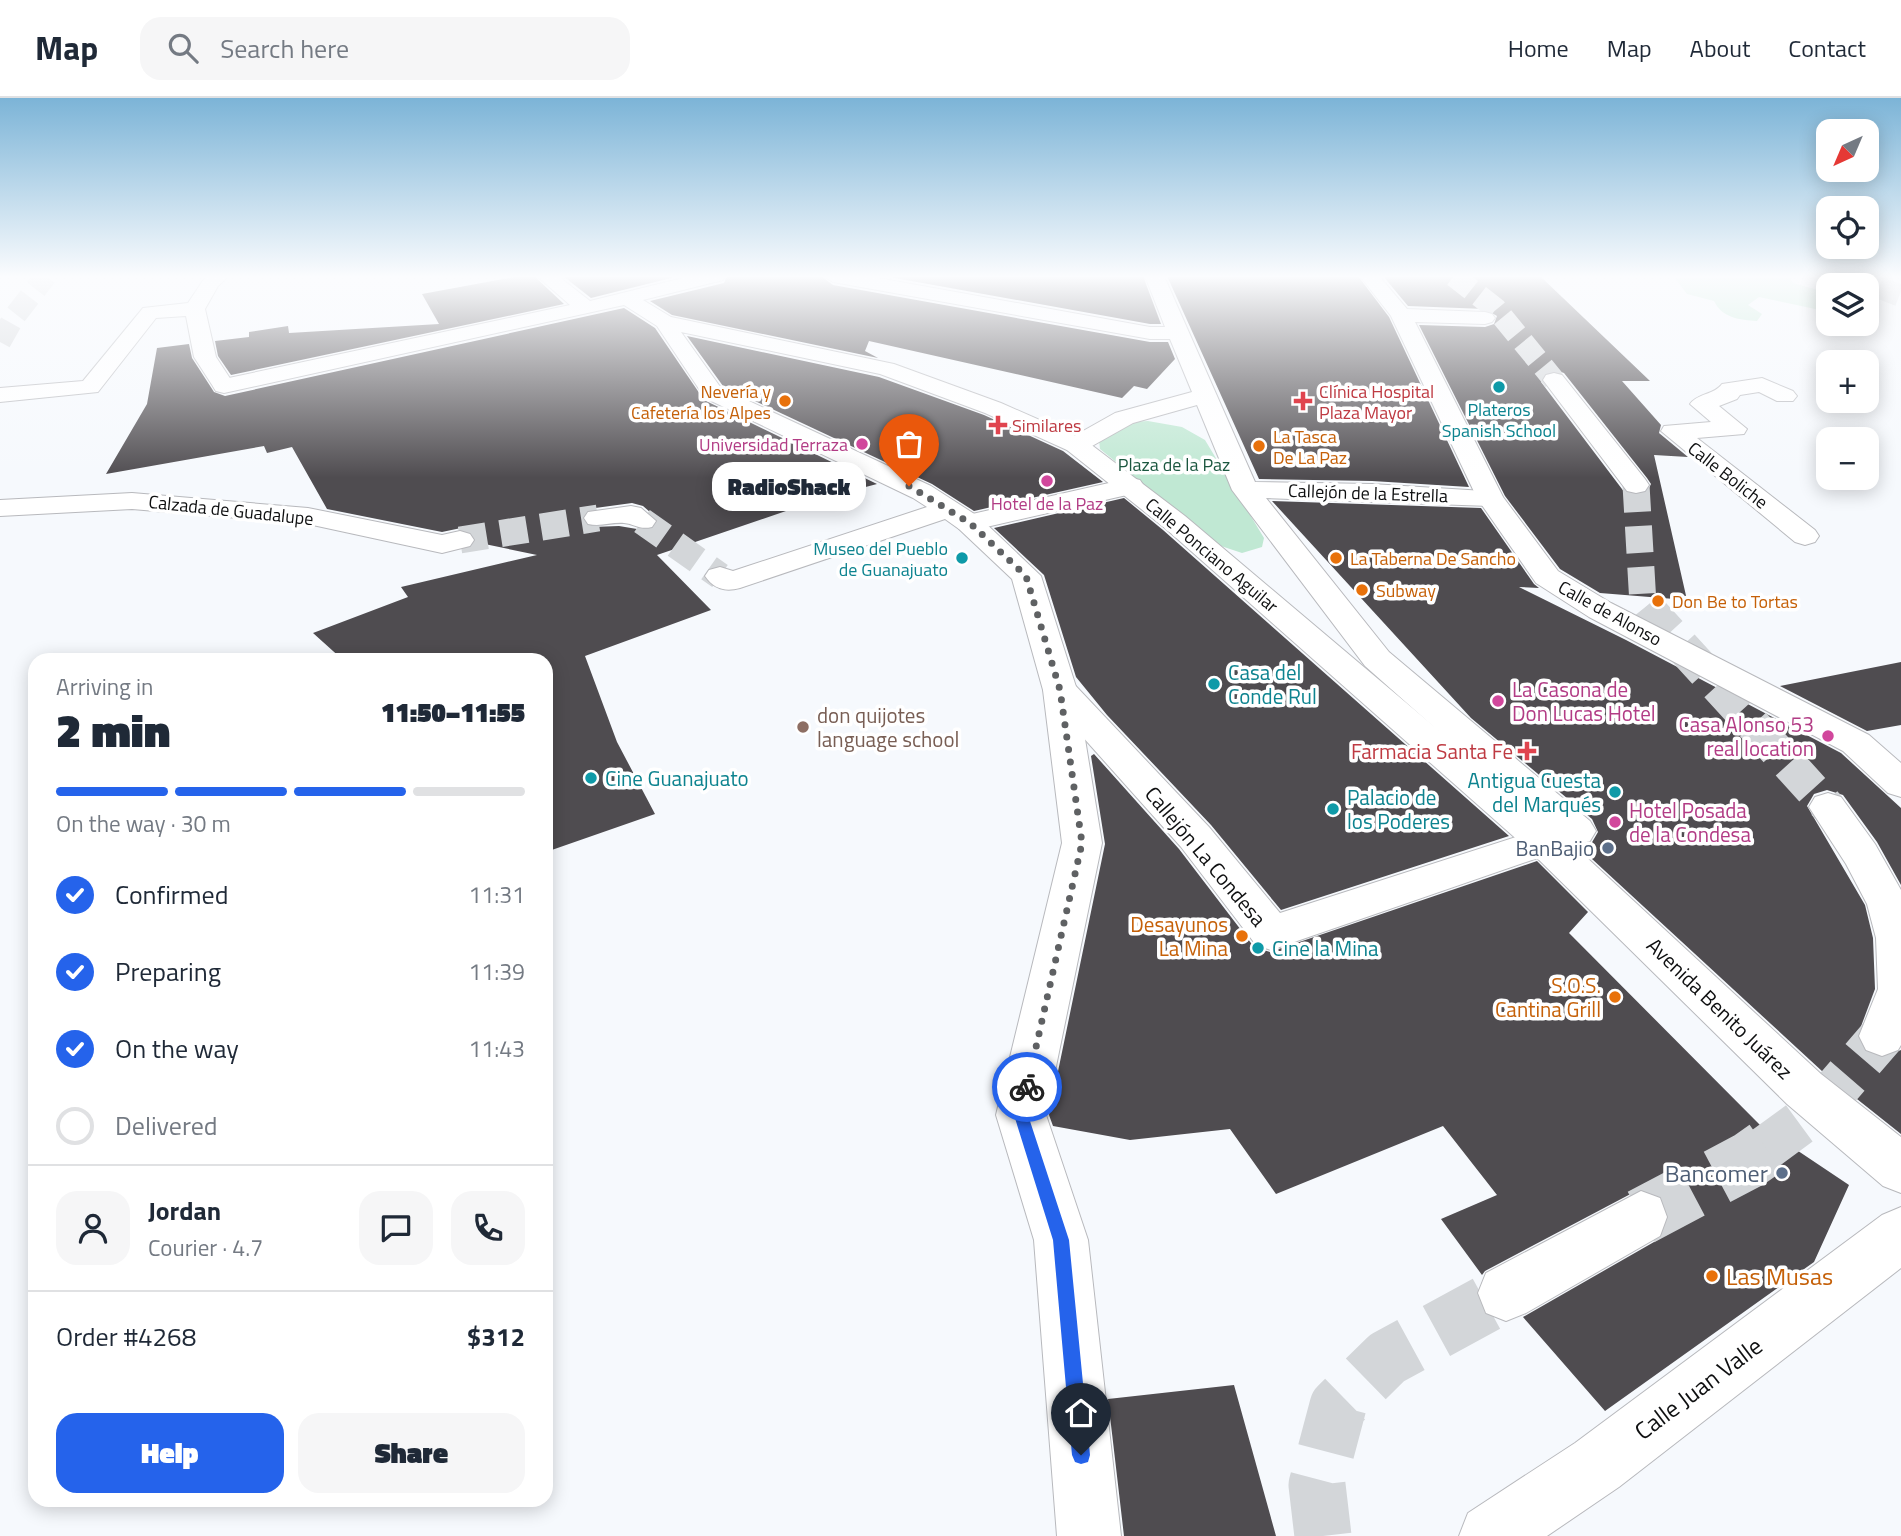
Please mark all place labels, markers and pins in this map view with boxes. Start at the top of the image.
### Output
place label: Nevería y Cafetería los Alpes [631,378,771,426]
place label: Clínica Hospital Plaza Mayor [1319,378,1434,426]
marker: Plateros Spanish School [1491,379,1507,395]
marker: Clínica Hospital Plaza Mayor [1293,391,1313,411]
marker: Nevería y Cafetería los Alpes [777,393,793,409]
place label: Plateros Spanish School [1442,396,1556,444]
place label: Similares [1012,412,1081,439]
pin [879,414,939,486]
marker: Similares [990,417,1006,433]
place label: La Tasca De La Paz [1273,423,1347,471]
place label: Universidad Terraza [699,431,848,458]
marker: Universidad Terraza [854,436,870,452]
marker: La Tasca De La Paz [1251,438,1267,454]
callout: RadioShack [713,462,867,510]
marker: Hotel de la Paz [1039,473,1055,489]
place label: Hotel de la Paz [991,490,1103,517]
place label: Museo del Pueblo de Guanajuato [813,535,948,583]
place label: La Taberna De Sancho [1350,545,1516,572]
marker: Museo del Pueblo de Guanajuato [954,550,970,566]
marker: La Taberna De Sancho [1328,550,1344,566]
place label: Subway [1376,577,1436,604]
marker: Subway [1354,582,1370,598]
place label: Don Be to Tortas [1672,588,1798,615]
marker: Don Be to Tortas [1650,593,1666,609]
place label: Casa del Conde Rul [1228,656,1317,712]
place label: La Casona de Don Lucas Hotel [1512,673,1656,729]
marker: Casa del Conde Rul [1206,676,1222,692]
marker: La Casona de Don Lucas Hotel [1490,693,1506,709]
place label: don quijotes language school [817,699,959,755]
place label: Casa Alonso 53 real location [1678,708,1814,764]
marker: don quijotes language school [795,719,811,735]
marker: Casa Alonso 53 real location [1820,728,1836,744]
place label: Farmacia Santa Fe [1351,735,1513,767]
marker: Farmacia Santa Fe [1519,743,1535,759]
place label: Cine Guanajuato [605,762,749,794]
place label: Antigua Cuesta del Marqués [1468,764,1601,820]
marker: Cine Guanajuato [583,770,599,786]
place label: Palacio de los Poderes [1347,781,1450,837]
marker: Antigua Cuesta del Marqués [1607,784,1623,800]
place label: Hotel Posada de la Condesa [1629,794,1751,850]
marker: Palacio de los Poderes [1325,801,1341,817]
marker: Hotel Posada de la Condesa [1607,814,1623,830]
place label: BanBajio [1516,832,1594,864]
marker: BanBajio [1600,840,1616,856]
place label: Desayunos La Mina [1130,908,1228,964]
marker: Desayunos La Mina [1234,928,1250,944]
place label: Cine la Mina [1272,932,1379,964]
marker: Cine la Mina [1250,940,1266,956]
place label: S.O.S. Cantina Grill [1495,969,1601,1025]
marker: S.O.S. Cantina Grill [1607,989,1623,1005]
place label: Bancomer [1665,1155,1768,1191]
marker: Bancomer [1774,1165,1790,1181]
place label: Las Musas [1726,1258,1833,1294]
marker: Las Musas [1704,1268,1720,1284]
pin [1051,1383,1111,1455]

